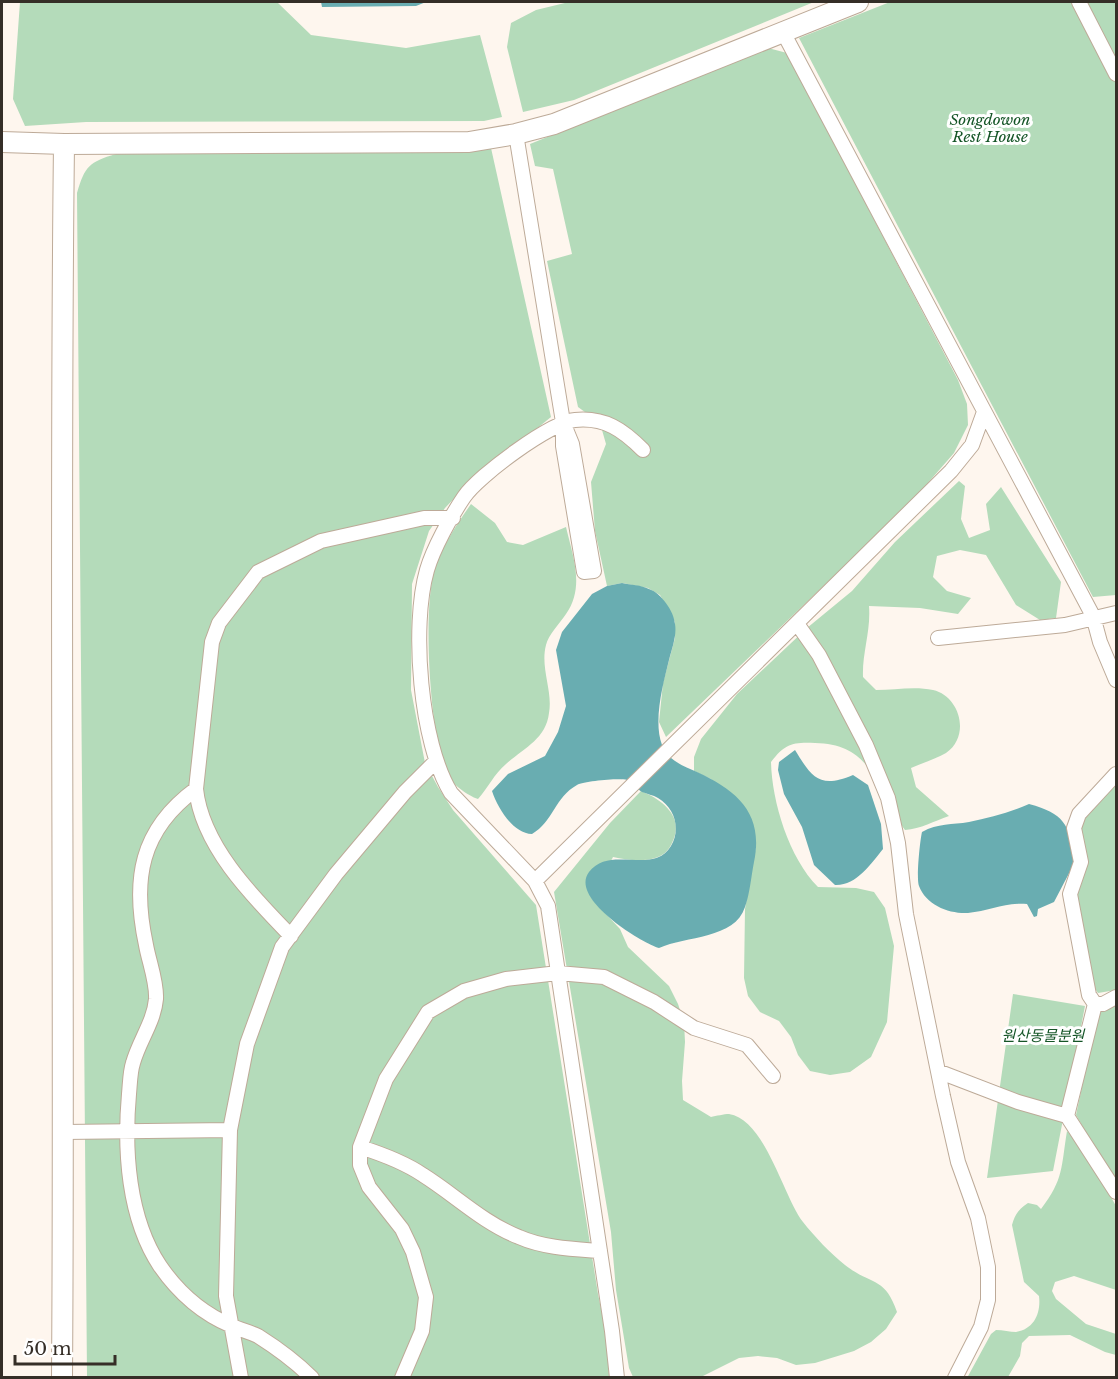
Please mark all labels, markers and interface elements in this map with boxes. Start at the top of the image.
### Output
park label: Songdowon Rest House [949,110,1031,146]
park label: 원산동물분원 [1002,1026,1086,1045]
scale bar [15,1328,116,1366]
text: 50 m [24,1338,72,1360]

